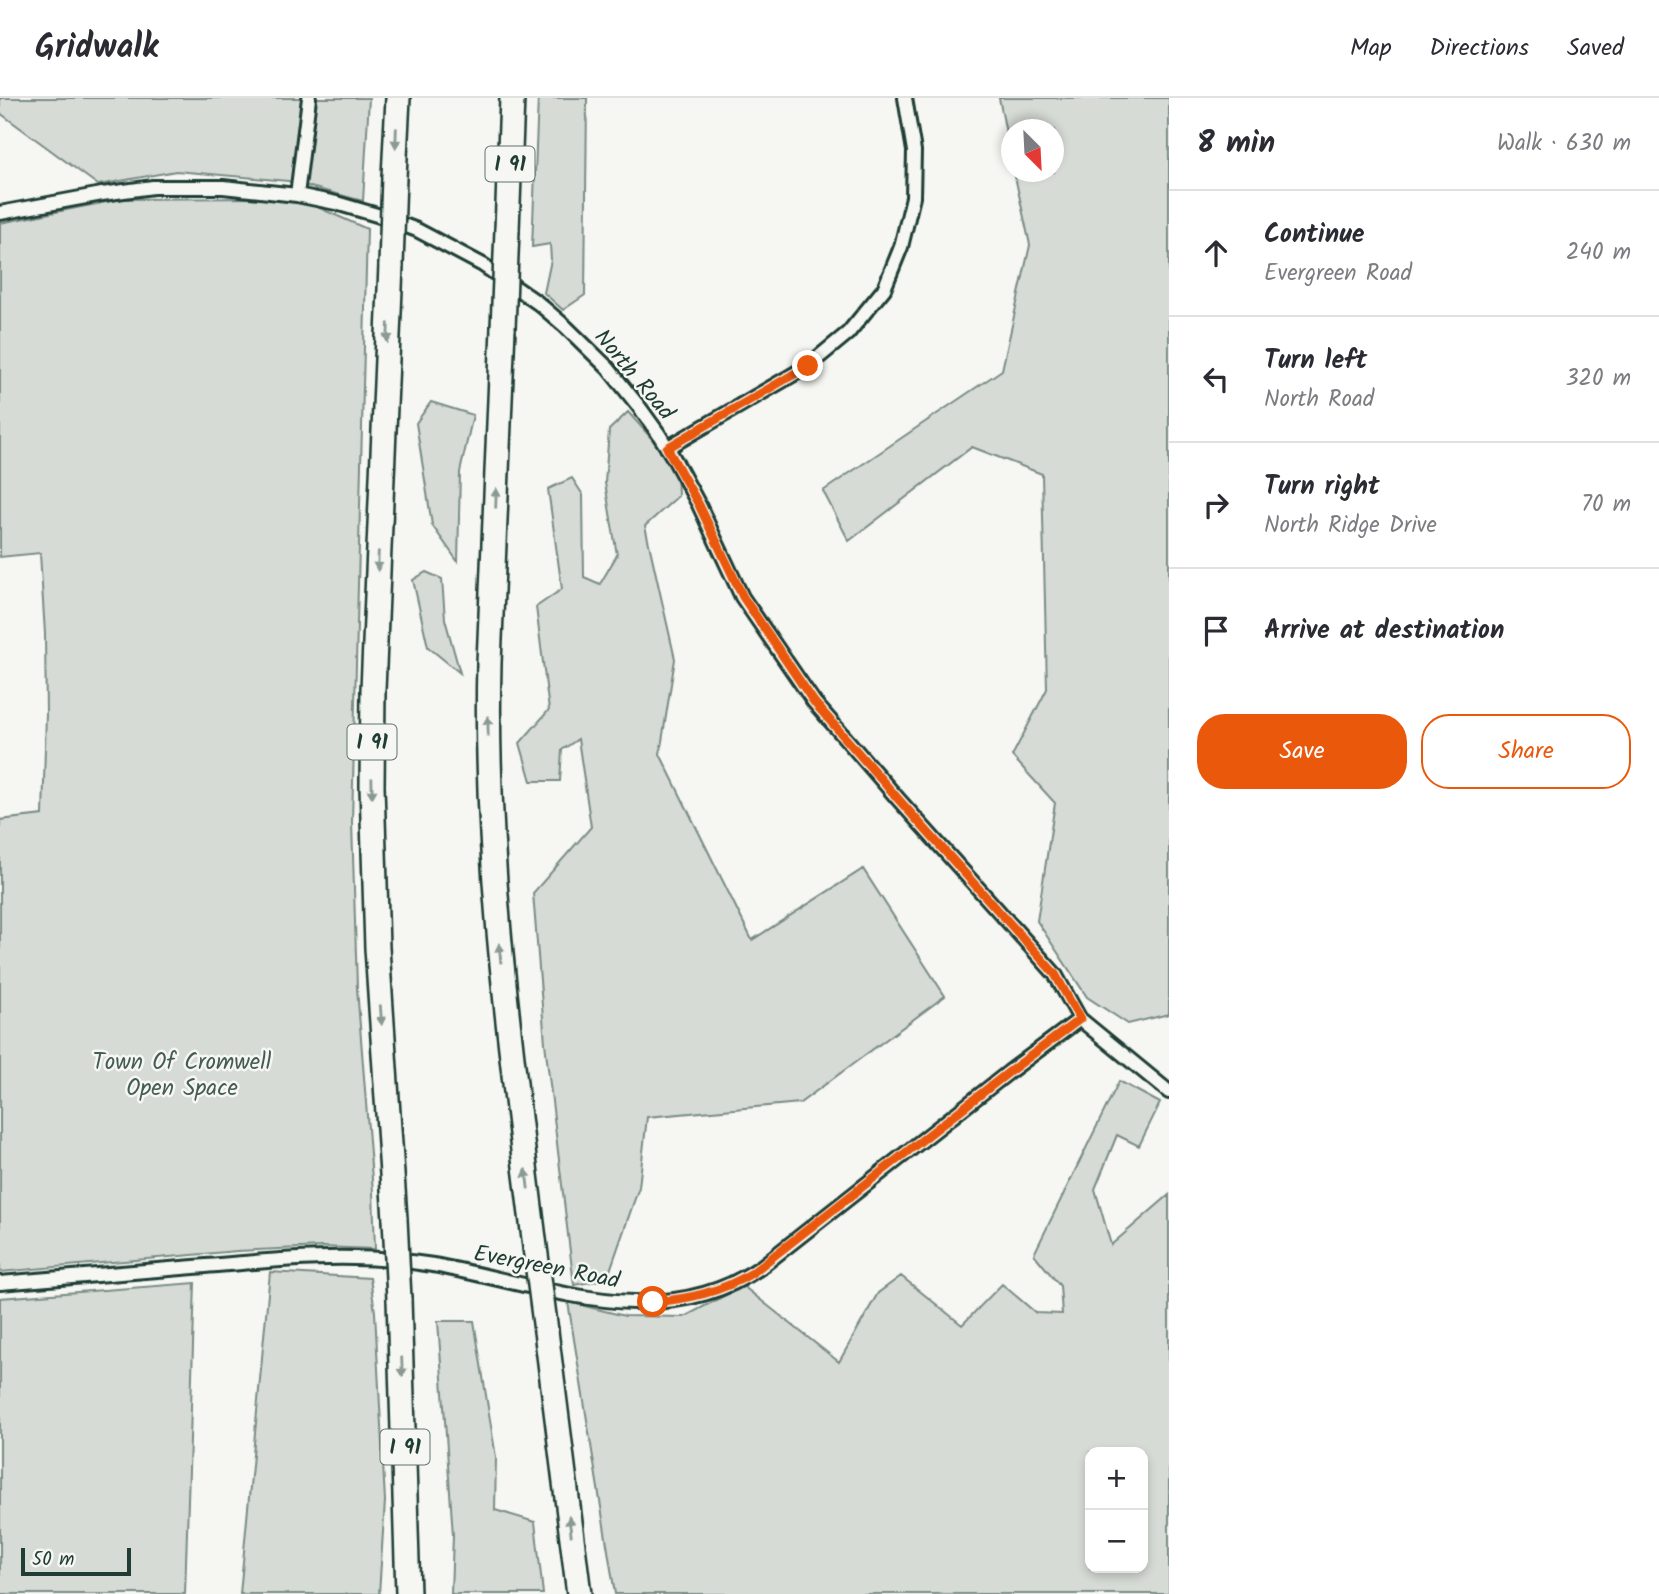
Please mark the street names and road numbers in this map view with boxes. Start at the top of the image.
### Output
road number: I 91 [486,146,534,182]
street label: North Road [584,322,683,429]
road number: I 91 [348,724,396,760]
street label: Evergreen Road [471,1236,623,1300]
road number: I 91 [380,1430,430,1464]

